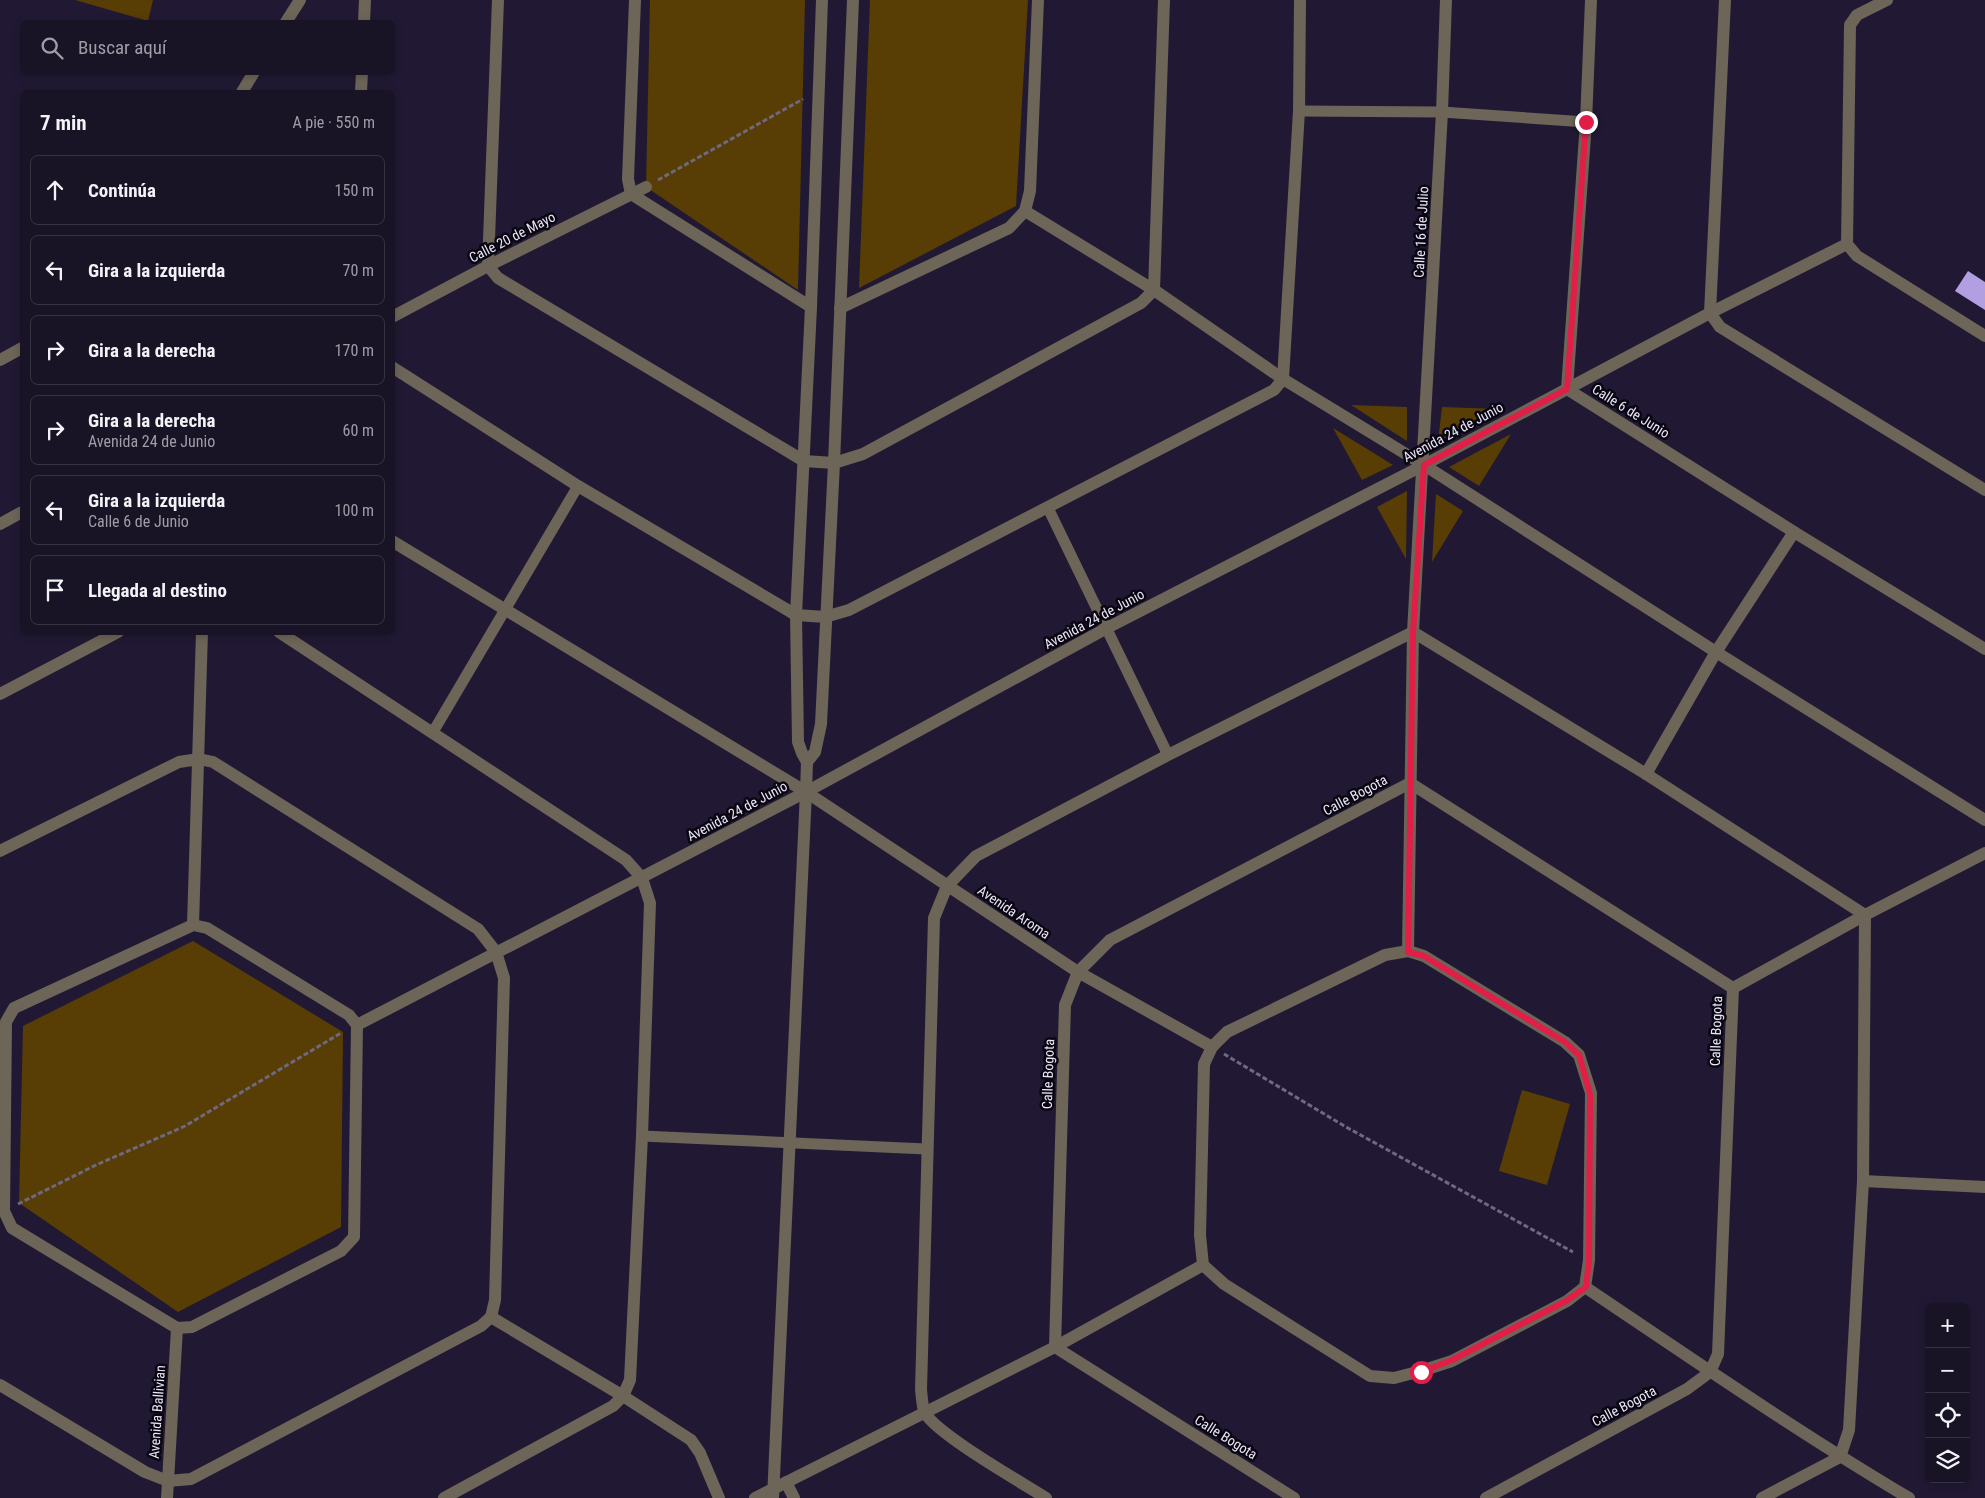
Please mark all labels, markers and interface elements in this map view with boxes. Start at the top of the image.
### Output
search box [20,20,395,75]
icon: search [38,34,66,62]
text: Buscar aquí [78,36,167,59]
text: 7 min [40,111,87,135]
route end [1575,111,1598,134]
text: A pie · 550 m [292,113,375,132]
icon: ahead [41,176,69,204]
text: Continúa [88,179,156,202]
text: 150 m [335,181,374,200]
street label: Calle 16 de Julio [1411,186,1431,278]
street label: Calle 20 de Mayo [466,208,558,266]
icon: left [41,256,69,284]
text: Gira a la izquierda [88,259,225,282]
text: 70 m [342,261,374,280]
icon: right [41,336,69,364]
text: Gira a la derecha [88,339,215,362]
text: 170 m [335,341,374,360]
street label: Calle 6 de Junio [1589,381,1673,441]
street label: Avenida 24 de Junio [1400,399,1506,465]
text: Gira a la derecha [88,409,215,432]
icon: right [41,416,69,444]
text: 60 m [342,421,374,440]
text: Avenida 24 de Junio [88,432,215,451]
text: Gira a la izquierda [88,489,225,512]
icon: left [41,496,69,524]
text: 100 m [335,501,374,520]
text: Calle 6 de Junio [88,512,189,531]
icon: arrive [41,576,69,604]
text: Llegada al destino [88,579,227,602]
street label: Avenida 24 de Junio [1041,586,1147,652]
street label: Calle Bogota [1320,771,1390,819]
street label: Avenida 24 de Junio [684,778,790,844]
street label: Avenida Aroma [975,882,1053,942]
street label: Calle Bogota [1707,996,1725,1066]
street label: Calle Bogota [1039,1039,1057,1109]
map controls [1925,1303,1970,1483]
button: + [1925,1303,1970,1348]
button: − [1925,1348,1970,1393]
route start [1410,1361,1433,1384]
street label: Avenida Ballivian [146,1365,168,1459]
street label: Calle Bogota [1589,1382,1659,1430]
button: locate [1925,1393,1970,1438]
street label: Calle Bogota [1192,1412,1260,1462]
button: layers [1925,1438,1970,1483]

